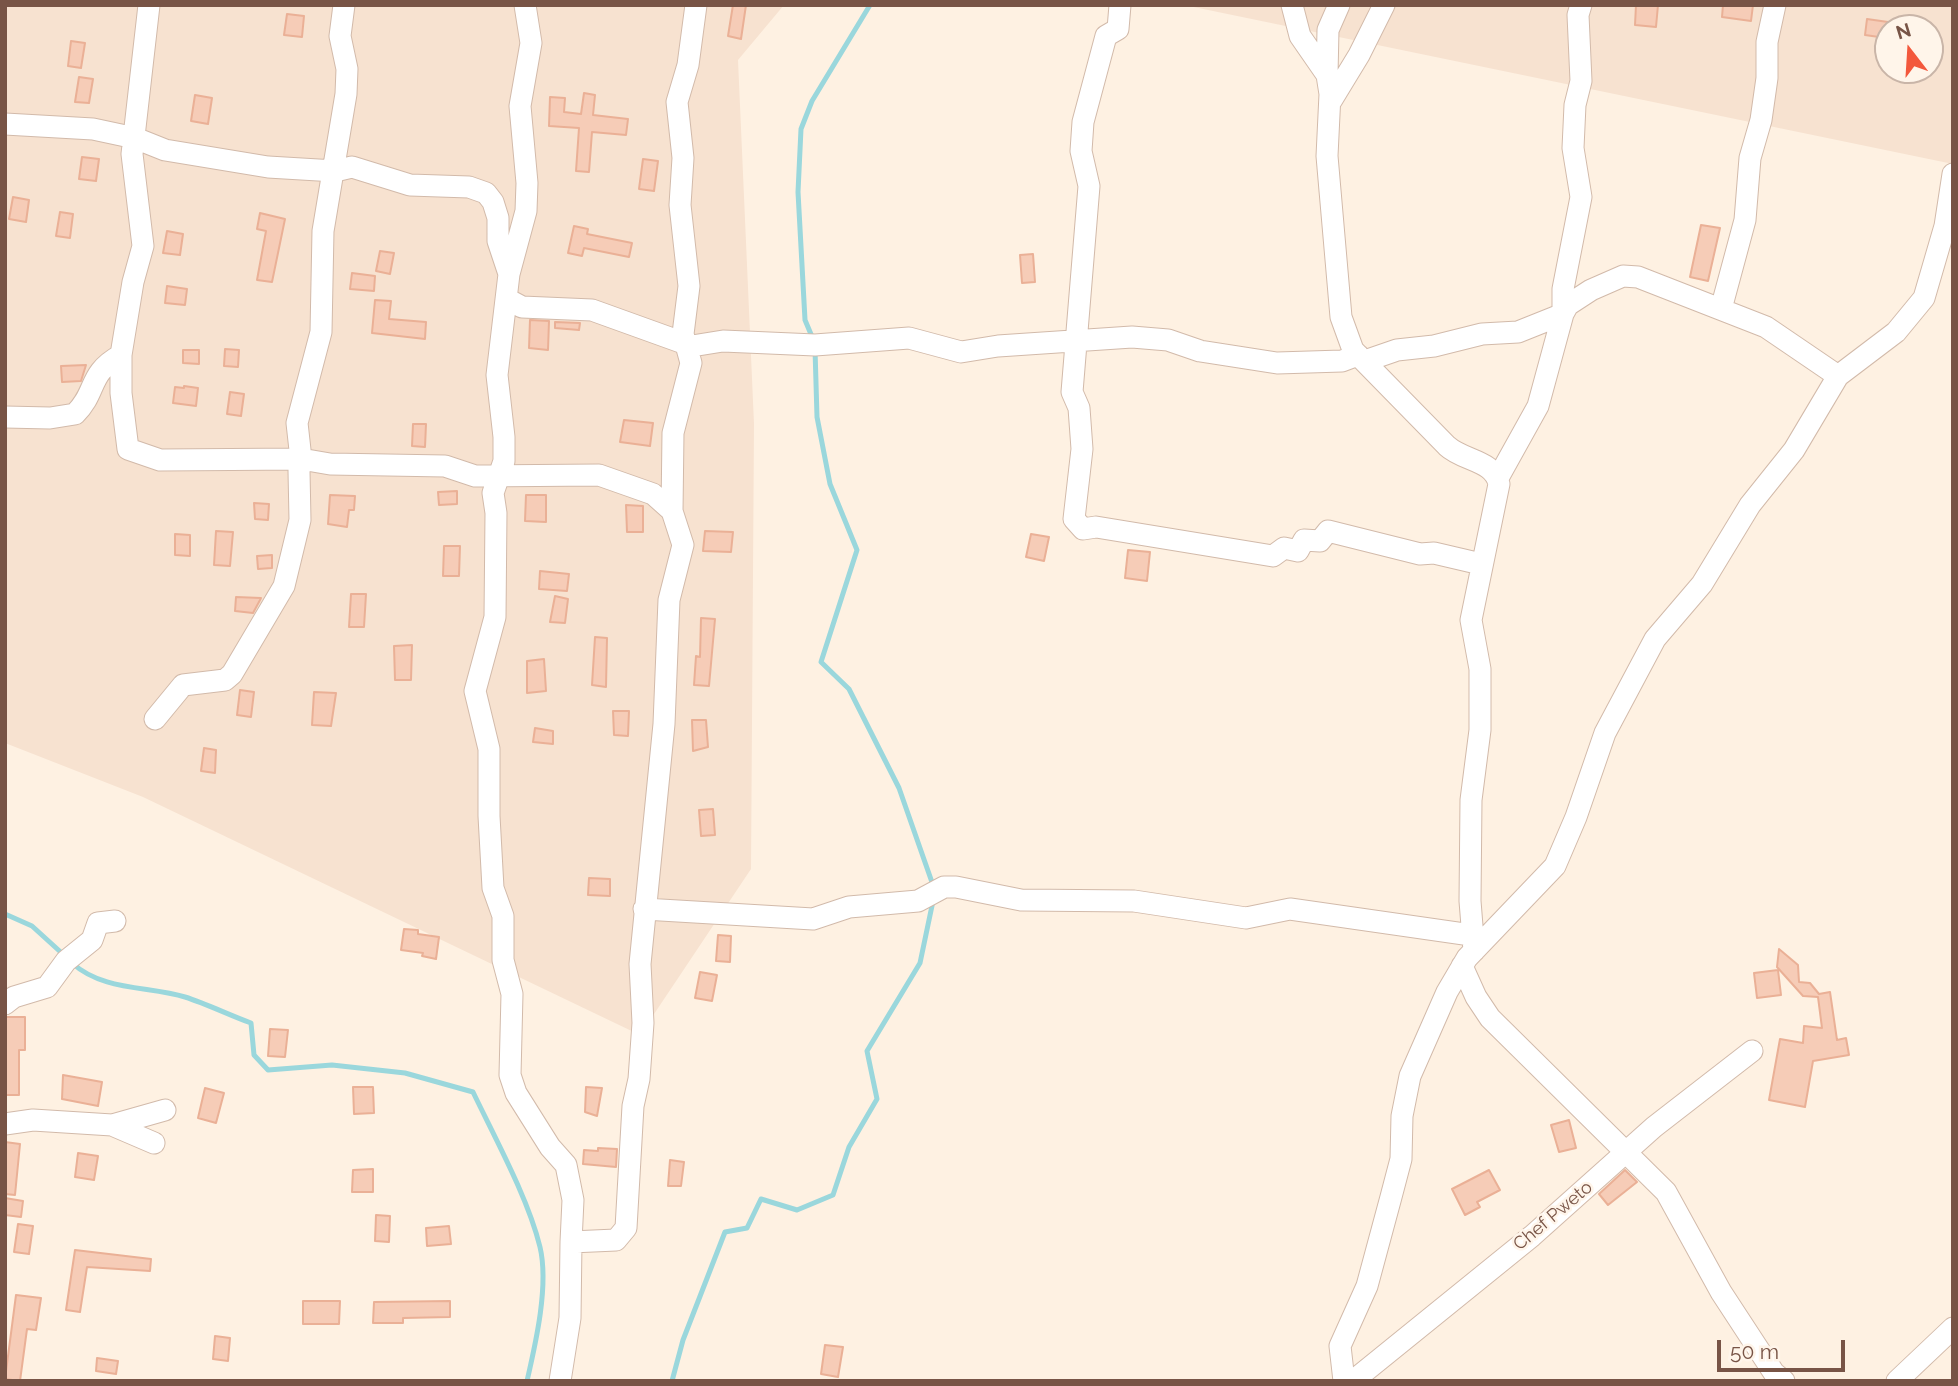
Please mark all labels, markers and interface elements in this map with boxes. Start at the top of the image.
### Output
north arrow [1874,14,1944,84]
text: N [1893,18,1914,43]
street label: Chef Pweto [1509,1177,1597,1255]
scale bar [1720,1326,1848,1370]
text: 50 m [1730,1339,1779,1364]

